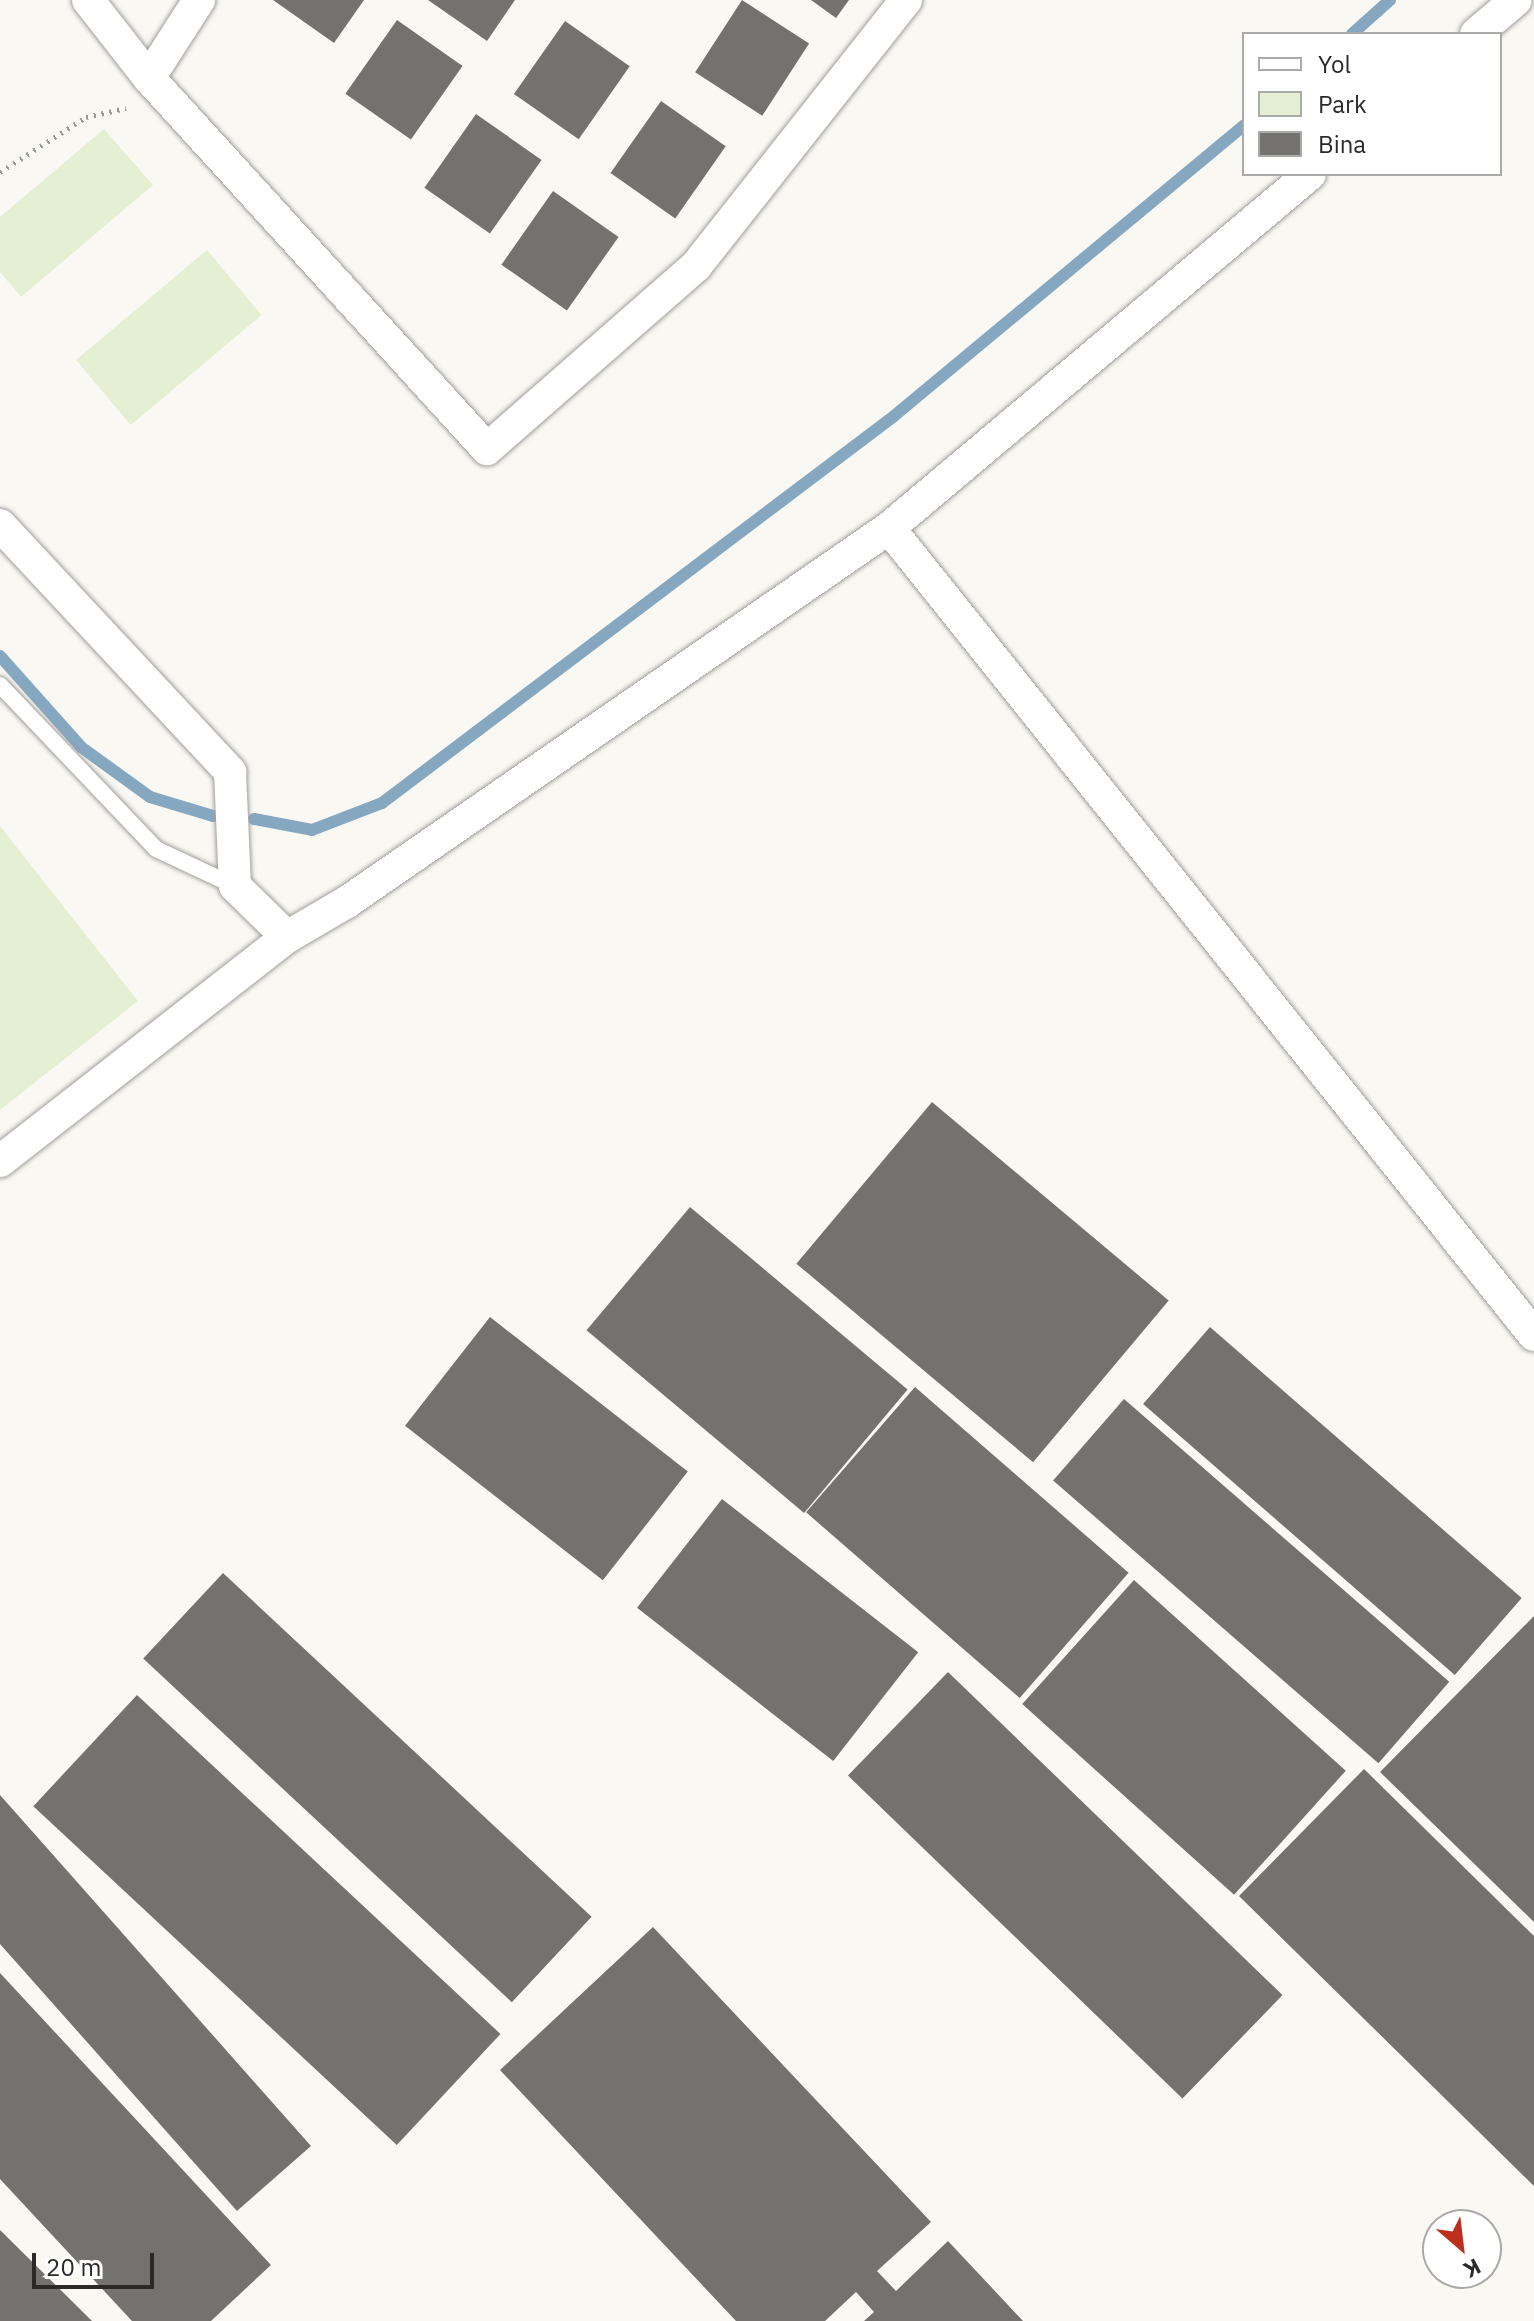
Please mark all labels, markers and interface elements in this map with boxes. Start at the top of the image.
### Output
legend [1242,32,1502,176]
text: Yol [1318,48,1351,80]
text: Park [1318,88,1367,120]
text: Bina [1318,128,1366,160]
north arrow [1422,2209,1502,2289]
scale bar [36,2237,158,2287]
text: 20 m [46,2251,101,2283]
text: K [1459,2252,1486,2285]

